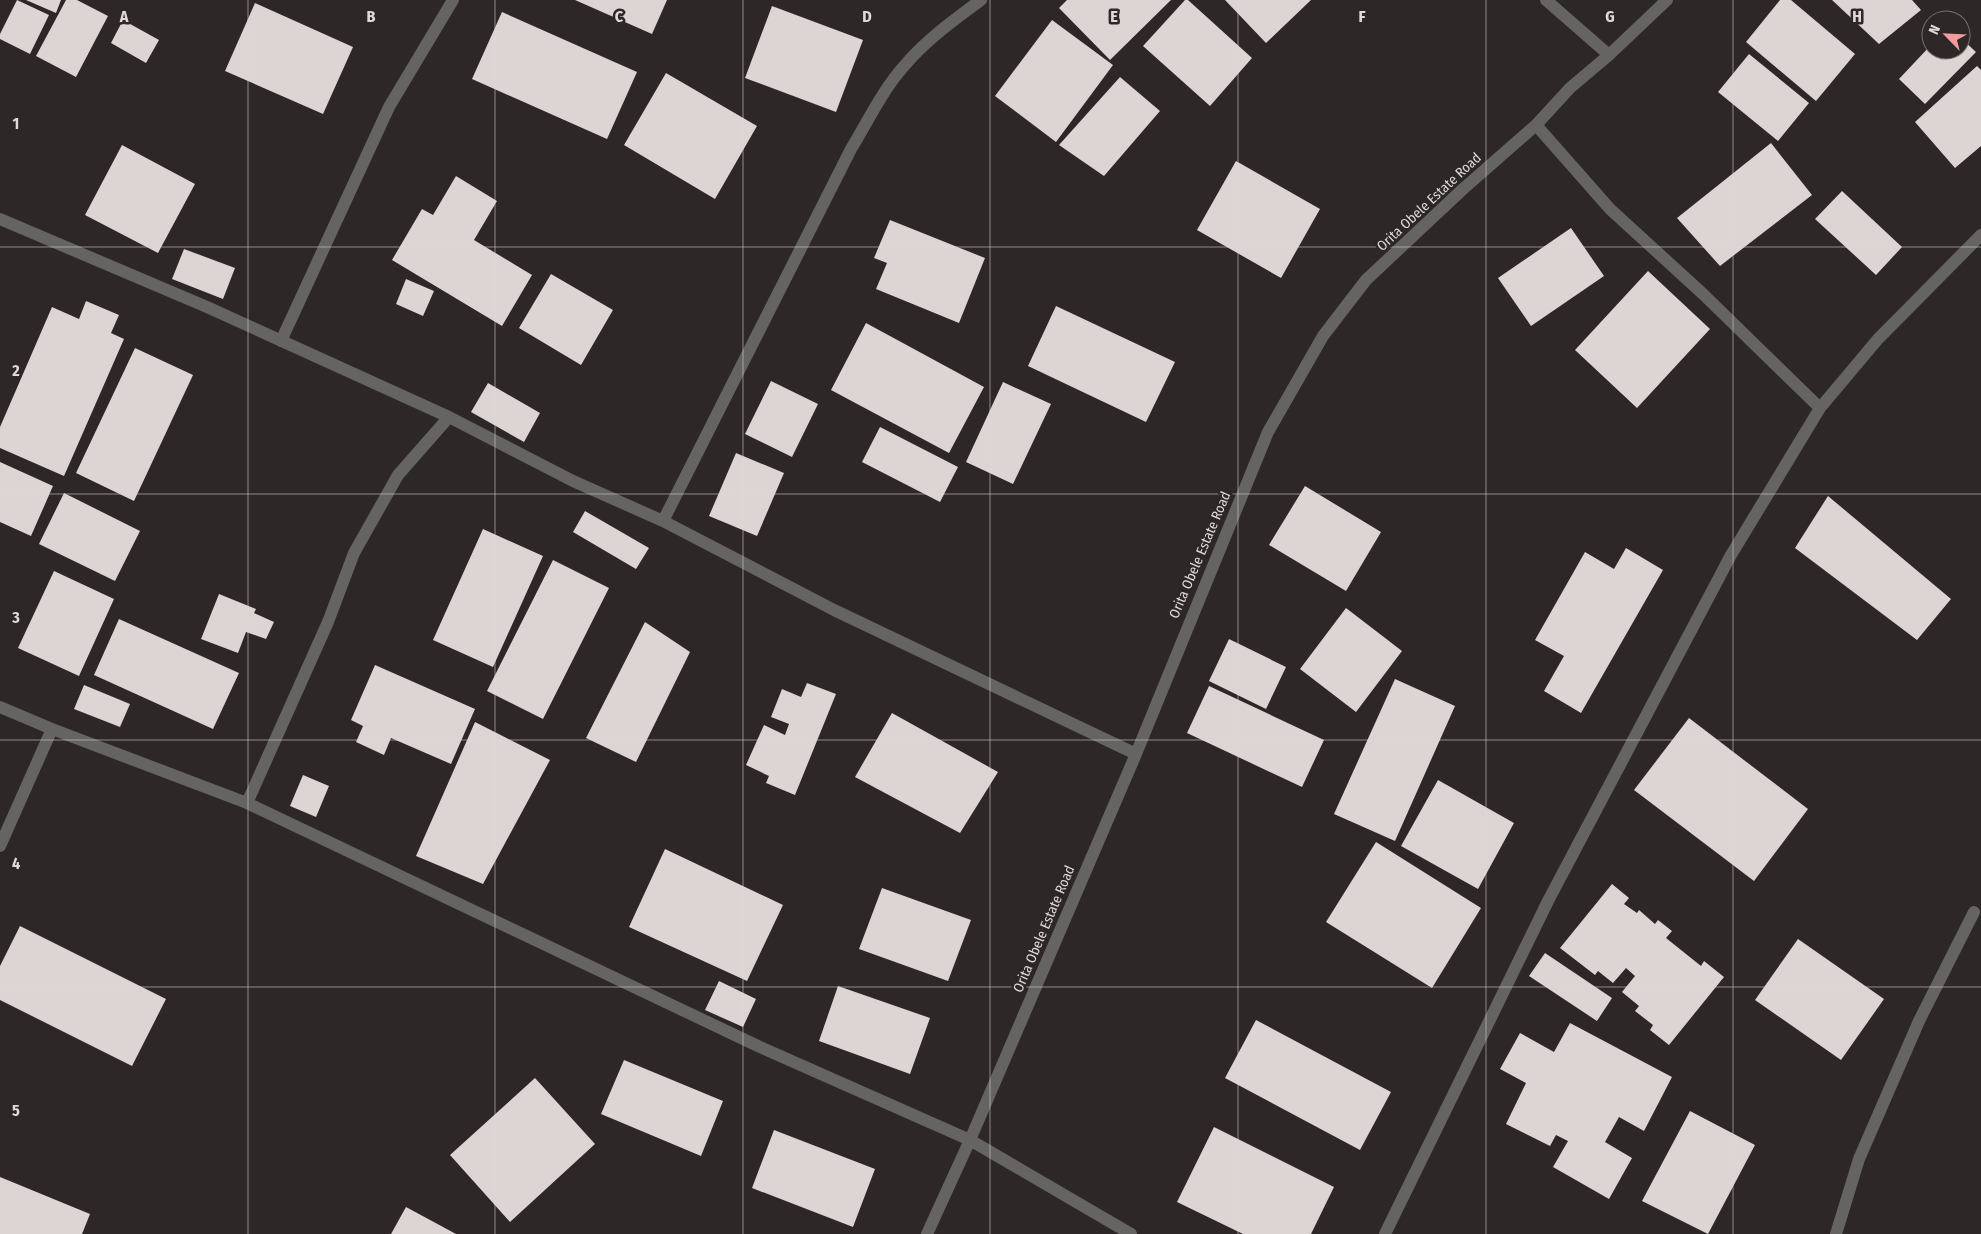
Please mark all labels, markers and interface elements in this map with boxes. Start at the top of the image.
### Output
text: A [119,7,129,26]
text: B [367,7,376,26]
text: C [615,7,624,26]
text: D [862,7,872,26]
text: E [1110,7,1118,26]
text: F [1358,7,1366,26]
text: G [1605,7,1615,26]
text: H [1852,7,1862,26]
north arrow [1921,10,1971,60]
text: N [1925,23,1944,37]
text: 1 [13,114,19,133]
street label: Orita Obele Estate Road [1373,149,1485,255]
text: 2 [11,361,20,380]
street label: Orita Obele Estate Road [1166,489,1234,621]
text: 3 [11,608,20,627]
text: 4 [12,854,20,873]
street label: Orita Obele Estate Road [1010,863,1078,995]
text: 5 [12,1101,20,1120]

